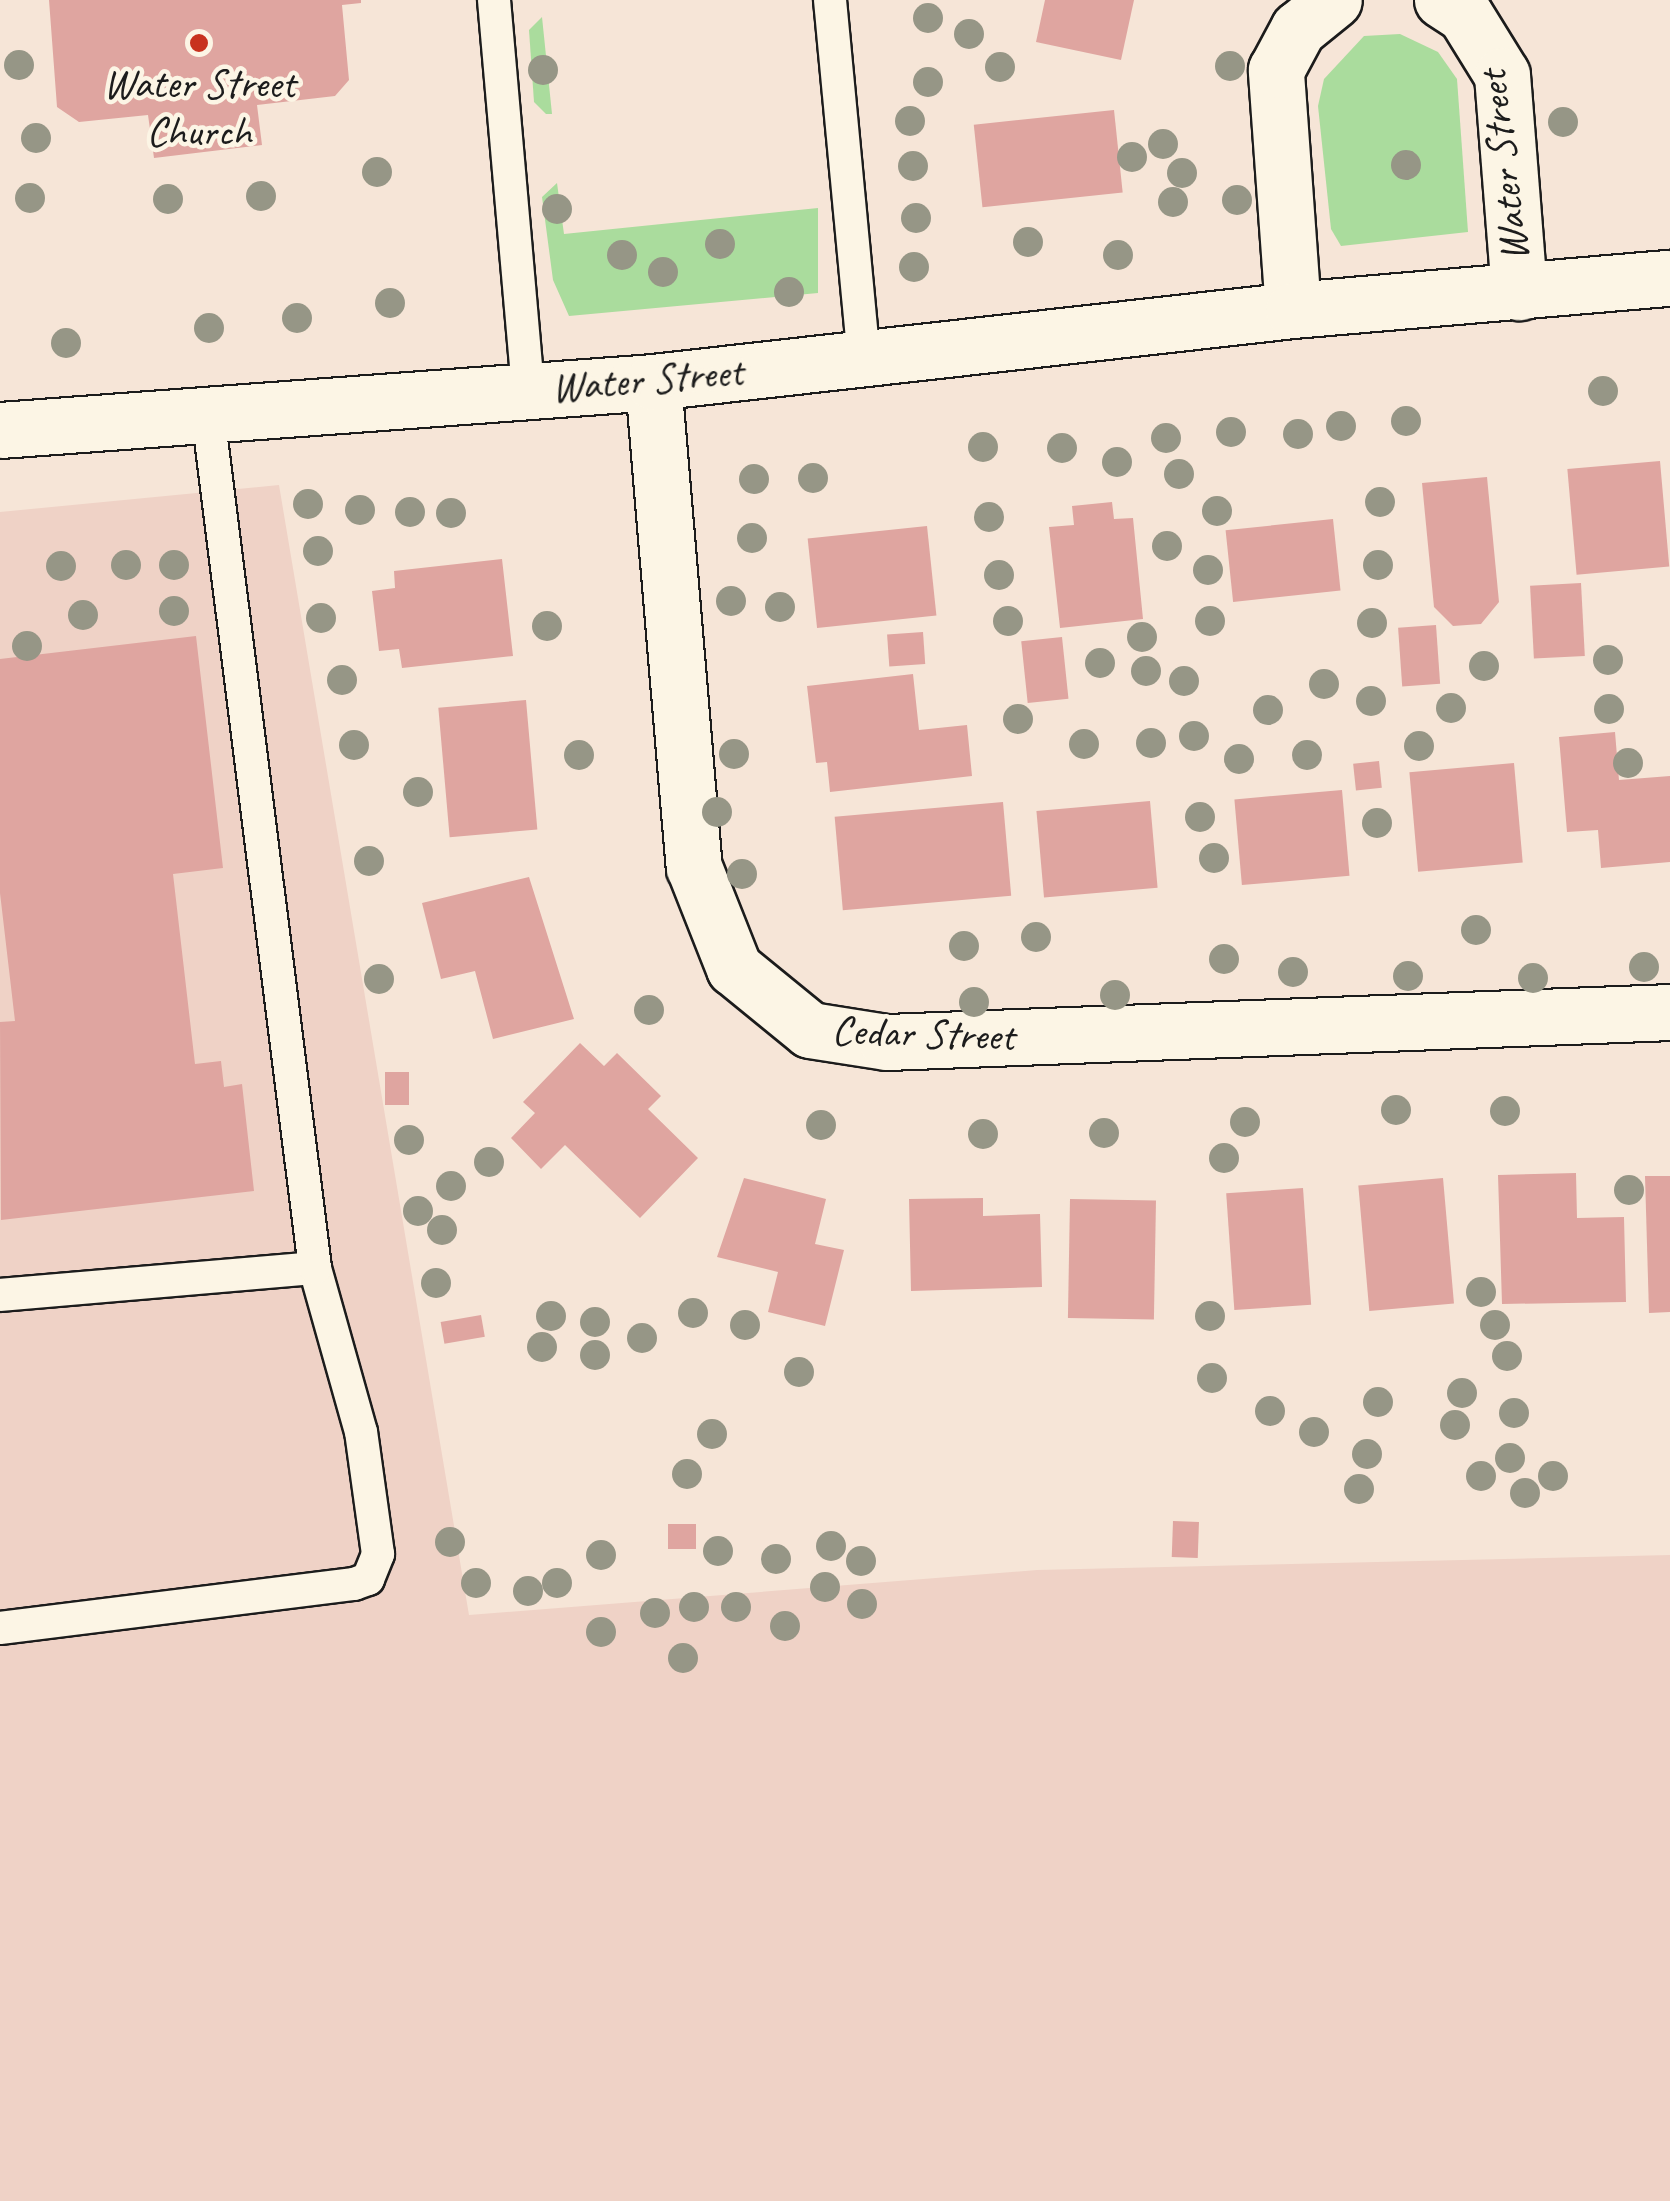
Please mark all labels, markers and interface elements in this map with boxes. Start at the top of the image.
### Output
marker: Water Street Church [188,32,210,54]
place label: Water Street Church [103,59,295,158]
street label: Water Street [1467,67,1541,265]
street label: Water Street [549,346,745,414]
street label: Cedar Street [830,1006,1016,1062]

